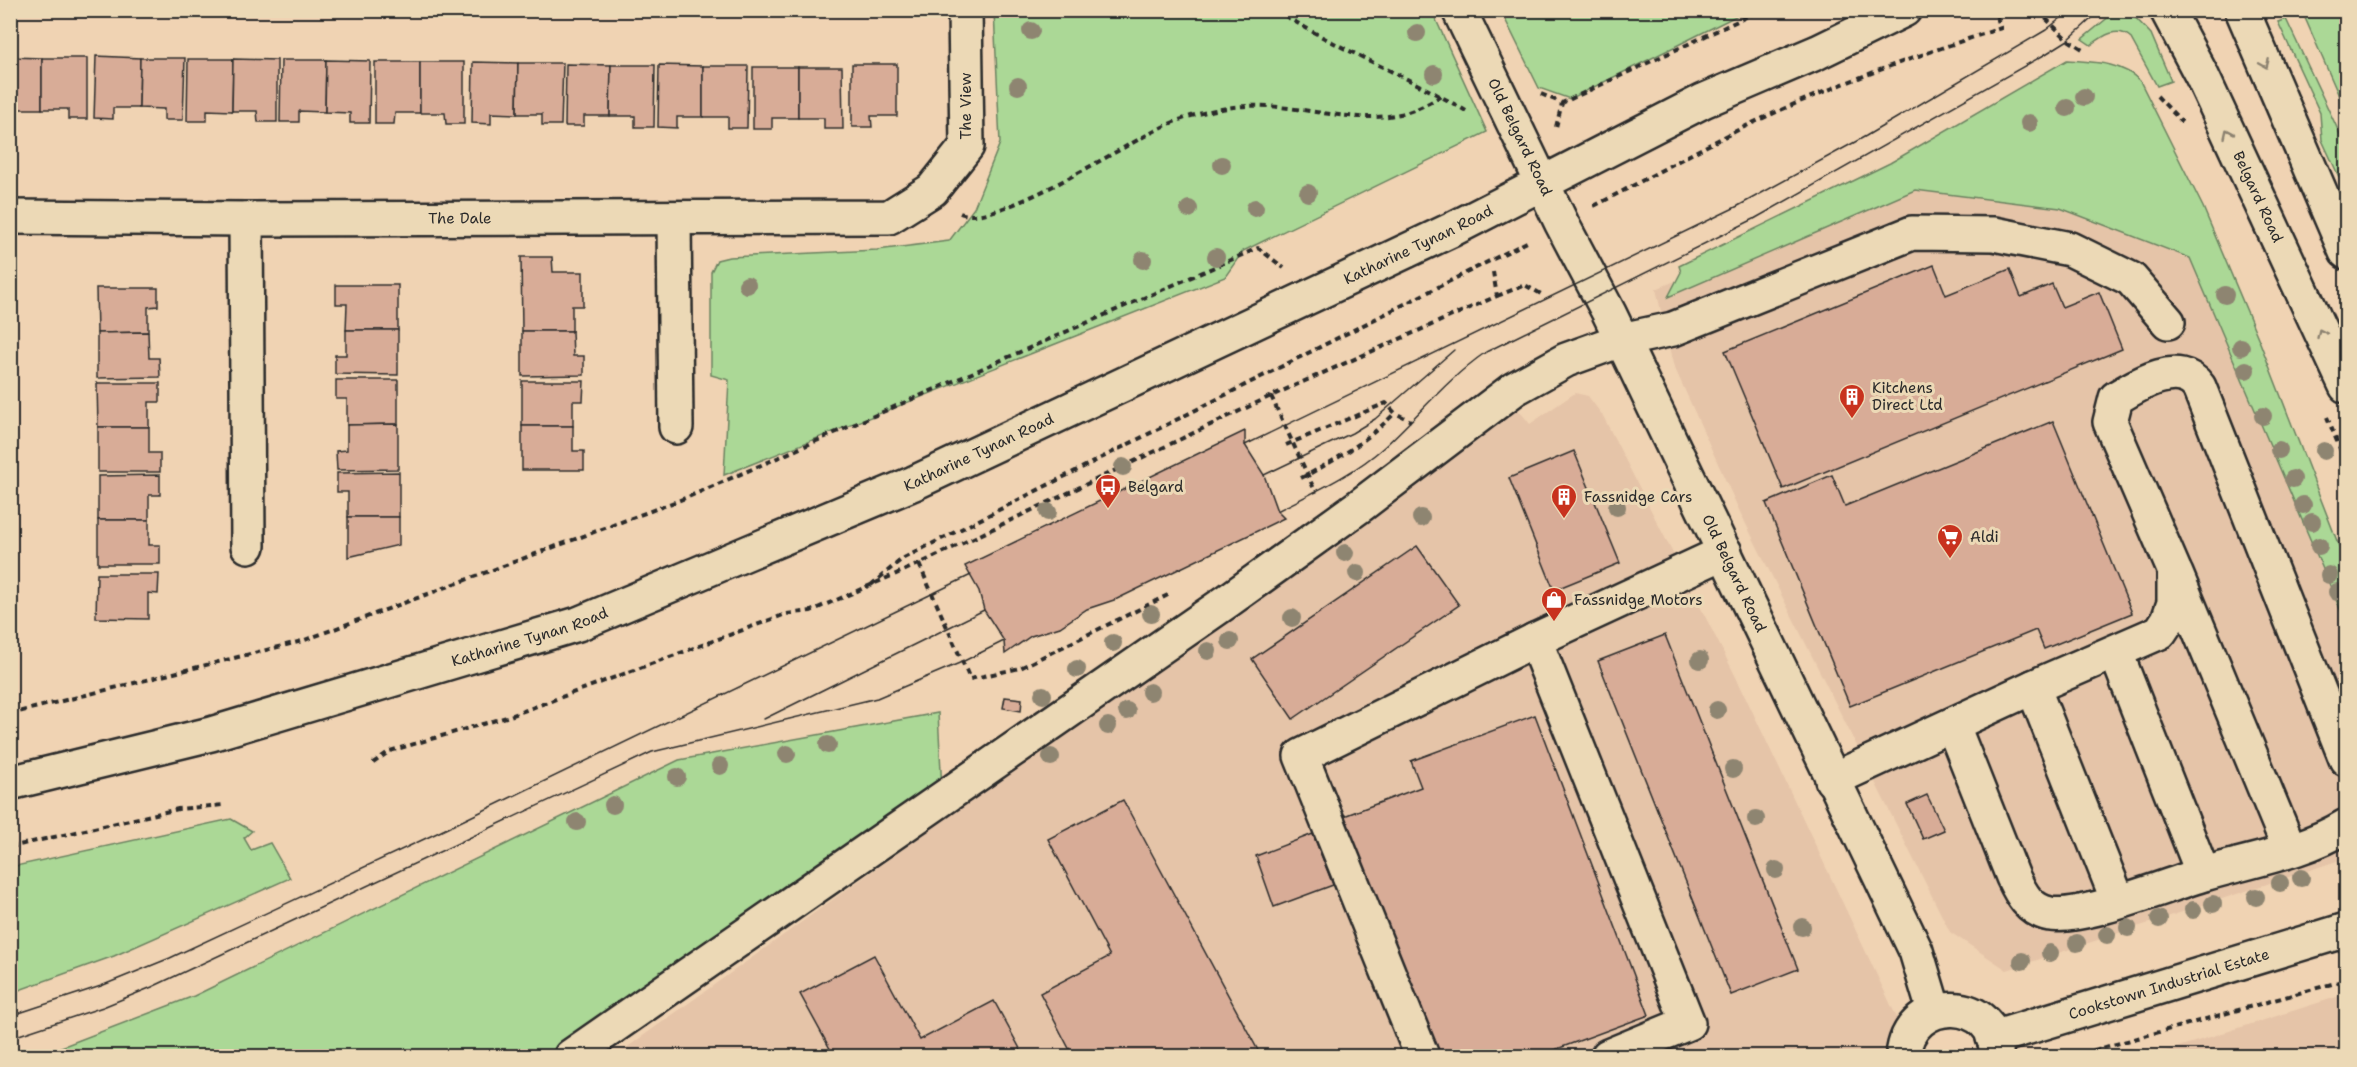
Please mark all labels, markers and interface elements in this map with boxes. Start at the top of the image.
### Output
one-way arrow [2257,58,2269,69]
street label: The View [956,73,976,139]
street label: Old Belgard Road [1483,75,1557,200]
one-way arrow [2223,129,2235,140]
street label: Belgard Road [2228,148,2288,246]
street label: Katharine Tynan Road [1340,200,1497,289]
street label: The Dale [428,208,492,228]
one-way arrow [2317,328,2329,339]
place label: Kitchens Direct Ltd [1872,378,1943,415]
building icon: Kitchens Direct Ltd [1837,382,1867,420]
street label: Katharine Tynan Road [901,408,1057,496]
bus stop icon: Belgard [1093,472,1123,510]
place label: Belgard [1128,477,1184,497]
building icon: Fassnidge Cars [1549,482,1579,520]
place label: Fassnidge Cars [1584,487,1692,507]
street label: Old Belgard Road [1697,511,1771,636]
supermarket icon: Aldi [1935,522,1965,560]
place label: Aldi [1970,527,1999,547]
shop icon: Fassnidge Motors [1539,585,1569,623]
place label: Fassnidge Motors [1574,590,1703,610]
street label: Katharine Tynan Road [449,602,612,671]
street label: Cookstown Industrial Estate [2066,944,2272,1024]

